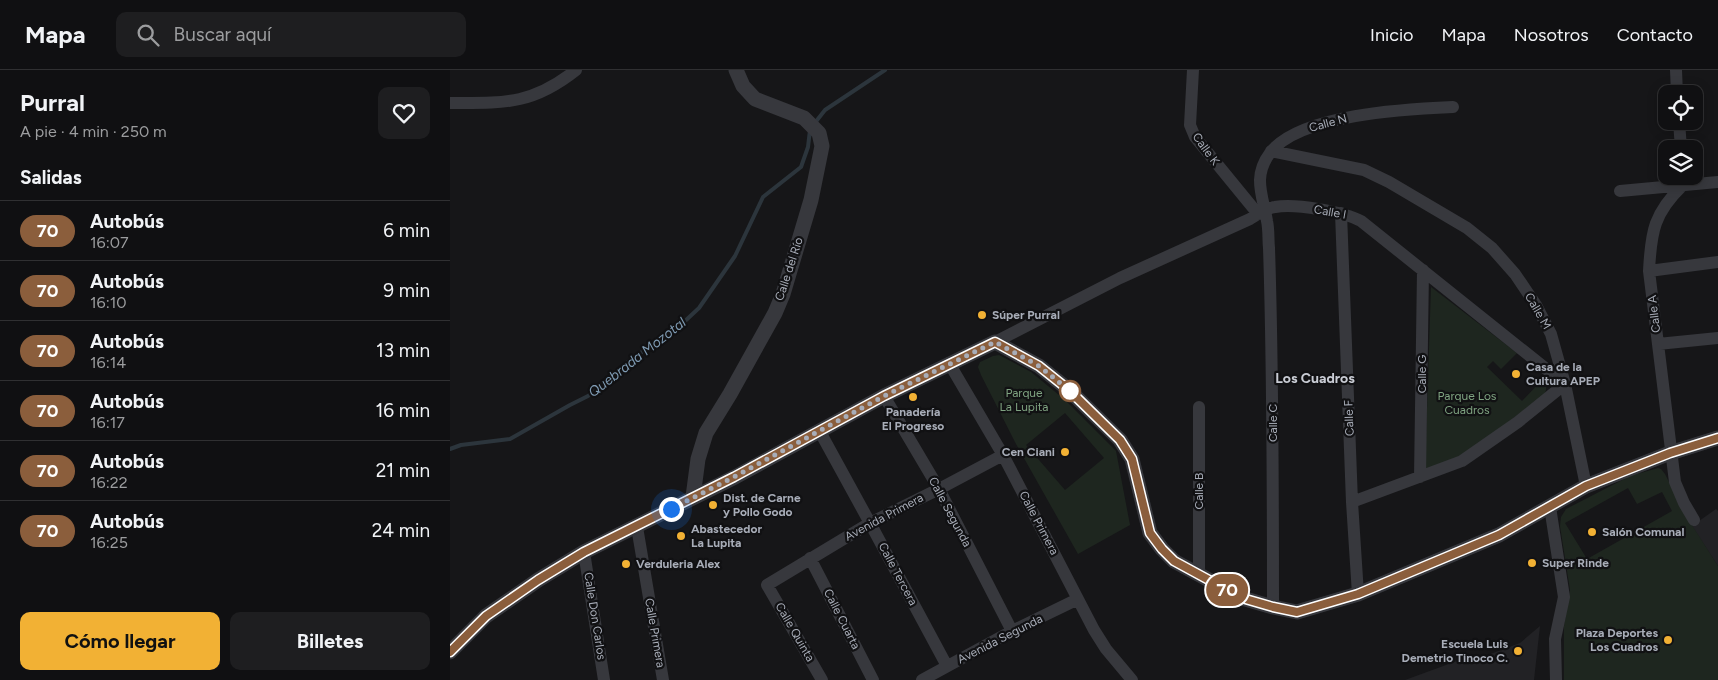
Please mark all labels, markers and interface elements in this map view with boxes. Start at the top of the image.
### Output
search box [116,12,466,57]
text: Mapa [25,20,86,49]
icon: search [134,21,162,49]
text: Buscar aquí [174,23,271,46]
text: Inicio [1370,24,1414,46]
text: Mapa [1442,24,1486,46]
text: Nosotros [1514,24,1589,46]
text: Contacto [1617,24,1693,46]
map controls [1658,85,1703,185]
button: locate [1658,85,1703,130]
button: heart [378,87,430,139]
text: Purral [20,88,85,117]
street label: Calle N [1307,111,1349,135]
text: A pie · 4 min · 250 m [20,122,167,141]
street label: Calle K [1189,130,1223,169]
button: layers [1658,140,1703,185]
text: Salidas [20,166,82,189]
street label: Calle I [1313,202,1347,222]
text: Autobús [90,210,164,233]
text: 6 min [383,219,430,242]
text: 70 [37,220,58,242]
text: 16:07 [90,233,129,252]
street label: Calle del Río [772,235,806,303]
text: Autobús [90,270,164,293]
text: 9 min [383,279,430,302]
text: 70 [37,280,58,302]
street label: Calle M [1522,290,1554,332]
text: 16:10 [90,293,127,312]
street label: Calle A [1645,294,1663,334]
place label: Súper Purral [992,308,1060,322]
marker: Súper Purral [976,309,988,321]
water label: Quebrada Mozotal [585,313,690,401]
text: Autobús [90,330,164,353]
text: 13 min [376,339,430,362]
text: 70 [37,340,58,362]
text: 16:14 [90,353,126,372]
street label: Calle G [1415,355,1429,393]
place label: Casa de la Cultura APEP [1526,360,1601,388]
marker: Casa de la Cultura APEP [1510,368,1522,380]
district label: Los Cuadros [1275,370,1355,387]
unlabelled marker [1059,380,1081,402]
park label: Parque La Lupita [1000,386,1048,414]
park label: Parque Los Cuadros [1438,389,1497,417]
text: Autobús [90,390,164,413]
marker: Panadería El Progreso [907,391,919,403]
text: 16 min [376,399,430,422]
street label: Calle F [1341,399,1357,436]
text: 70 [37,400,58,422]
street label: Calle C [1266,404,1280,442]
place label: Panadería El Progreso [882,405,944,433]
text: 16:17 [90,413,125,432]
place label: Cen Ciani [1002,445,1055,459]
marker: Cen Ciani [1059,446,1071,458]
text: Autobús [90,450,164,473]
text: 21 min [376,459,430,482]
text: 70 [37,460,58,482]
text: 16:22 [90,473,128,492]
street label: Calle B [1192,473,1206,509]
street label: Calle Segunda [926,475,974,549]
street label: Calle Primera [1016,489,1062,557]
street label: Avenida Primera [842,490,926,544]
place label: Dist. de Carne y Pollo Godo [723,491,801,519]
your location [659,497,684,522]
marker: Dist. de Carne y Pollo Godo [707,499,719,511]
text: Autobús [90,510,164,533]
text: 24 min [372,519,430,542]
text: 70 [37,520,58,542]
place label: Abastecedor La Lupita [691,522,762,550]
place label: Salón Comunal [1602,525,1684,539]
marker: Salón Comunal [1586,526,1598,538]
marker: Abastecedor La Lupita [675,530,687,542]
text: 16:25 [90,533,128,552]
street label: Calle Tercera [876,540,920,608]
place label: Super Rinde [1542,556,1609,570]
place label: Verduleria Alex [636,557,721,571]
marker: Super Rinde [1526,557,1538,569]
marker: Verduleria Alex [620,558,632,570]
street label: Calle Don Carlos [581,571,609,661]
line badge: 70 [1204,574,1250,606]
text: 70 [1216,579,1238,601]
street label: Calle Cuarta [821,587,863,651]
street label: Calle Primera [642,597,668,669]
street label: Calle Quinta [773,600,817,664]
street label: Avenida Segunda [955,611,1045,667]
button: Cómo llegar [20,612,220,670]
button: Billetes [230,612,430,670]
place label: Plaza Deportes Los Cuadros [1576,626,1658,654]
marker: Plaza Deportes Los Cuadros [1662,634,1674,646]
place label: Escuela Luis Demetrio Tinoco C. [1401,637,1508,665]
marker: Escuela Luis Demetrio Tinoco C. [1512,645,1524,657]

